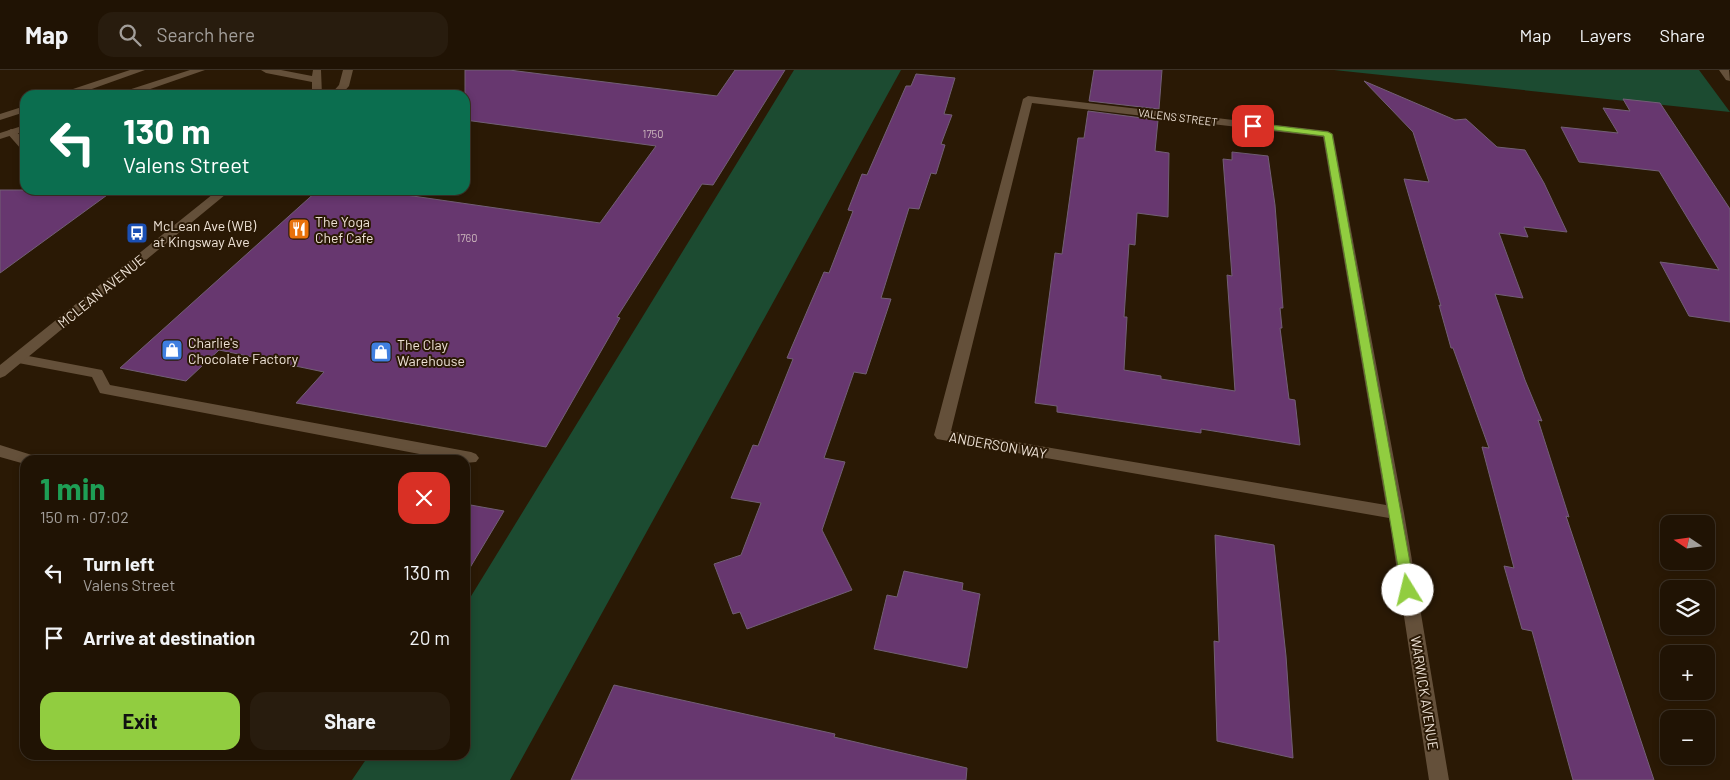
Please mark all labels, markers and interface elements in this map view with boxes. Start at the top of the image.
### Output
search box [98,12,448,57]
text: Map [25,20,68,49]
icon: search [116,21,144,49]
text: Search here [156,23,255,46]
text: Map [1519,24,1551,46]
text: Layers [1579,24,1632,46]
text: Share [1660,24,1705,46]
pin [1232,105,1274,147]
street label: VALENS STREET [1138,106,1218,128]
text: 130 m [123,109,210,151]
icon: left [40,110,105,175]
icon: arrive [1239,112,1267,140]
house number: 1750 [643,127,663,140]
text: Valens Street [123,151,250,177]
place label: The Yoga Chef Cafe [315,213,373,246]
place label: McLean Ave (WB) at Kingsway Ave [153,217,256,250]
restaurant icon: The Yoga Chef Cafe [287,217,311,241]
bus stop icon: McLean Ave (WB) at Kingsway Ave [125,221,149,245]
house number: 1760 [457,231,477,244]
street label: MCLEAN AVENUE [54,251,148,331]
place label: Charlie's Chocolate Factory [188,334,299,367]
place label: The Clay Warehouse [397,336,465,369]
shop icon: Charlie's Chocolate Factory [160,338,184,362]
shop icon: The Clay Warehouse [369,340,393,364]
street label: ANDERSON WAY [948,428,1048,462]
text: 1 min [40,470,106,506]
button: close [398,472,450,524]
text: 150 m · 07:02 [40,507,129,526]
north arrow [1660,515,1715,570]
map controls [1660,515,1715,765]
text: Turn left [83,552,154,575]
icon: left [40,559,68,587]
text: 130 m [403,561,450,584]
position arrow [1381,563,1433,615]
text: Valens Street [83,575,175,594]
button: layers [1660,580,1715,635]
icon: arrive [40,624,68,652]
text: Arrive at destination [83,626,255,649]
text: 20 m [410,626,450,649]
street label: WARWICK AVENUE [1408,635,1442,751]
button: + [1660,645,1715,700]
button: Exit [40,692,240,750]
button: Share [250,692,450,750]
button: − [1660,710,1715,765]

